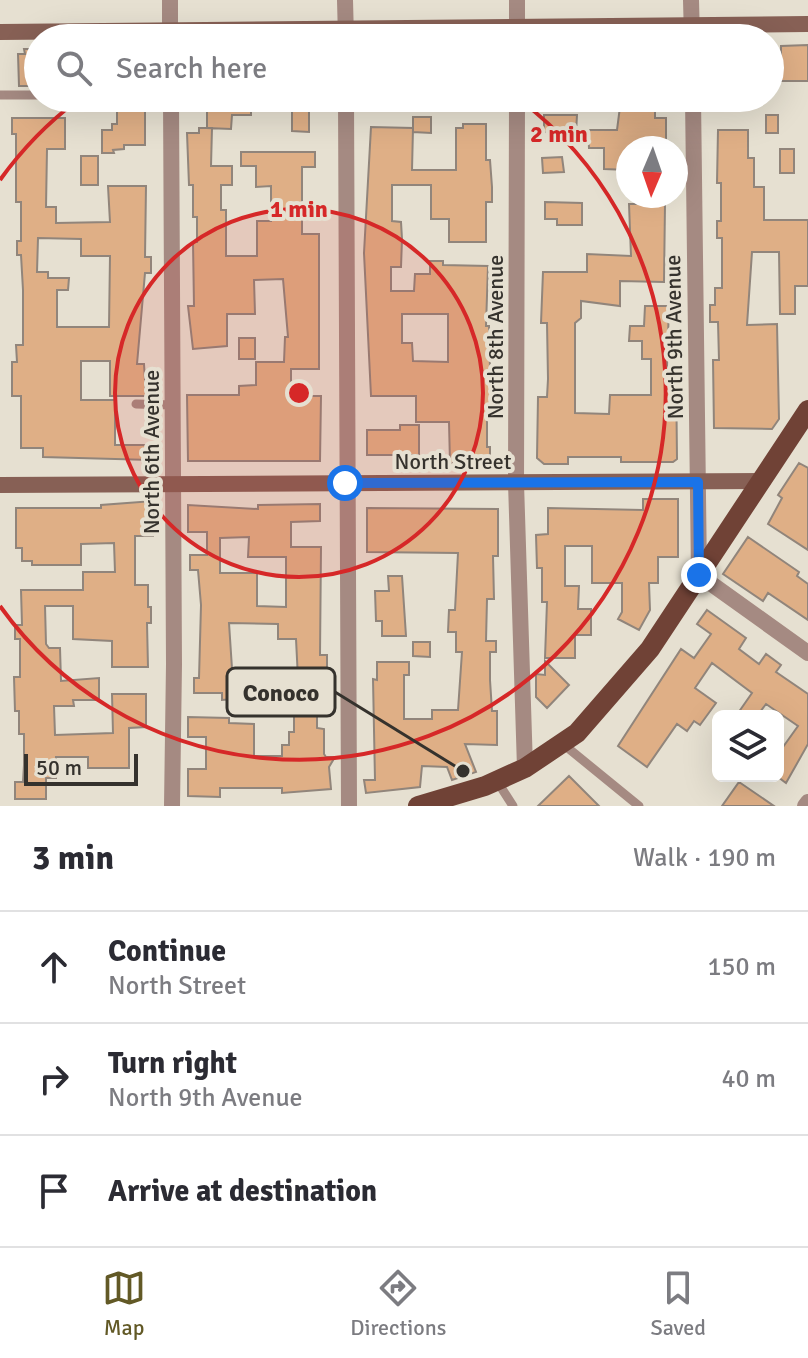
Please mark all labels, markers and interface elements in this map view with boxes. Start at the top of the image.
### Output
search box [24,24,784,112]
icon: search [52,46,96,90]
text: Search here [116,50,267,87]
text: 2 min [530,119,588,149]
north arrow [616,136,688,208]
text: 1 min [270,194,328,224]
street label: North 9th Avenue [659,254,689,420]
street label: North 8th Avenue [482,255,509,419]
street label: North 6th Avenue [138,370,165,534]
centre of rings [285,379,313,407]
street label: North Street [395,448,512,475]
route start [327,465,363,501]
route end [681,557,717,593]
callout: Conoco [227,668,335,716]
text: Conoco [243,678,319,708]
map controls [712,710,784,782]
button: layers [712,710,784,782]
scale bar [24,750,138,786]
text: 50 m [36,754,82,781]
text: 3 min [32,837,114,879]
text: Walk · 190 m [633,842,776,874]
text: Continue [108,933,226,970]
icon: ahead [32,945,76,989]
text: 150 m [707,951,776,983]
text: North Street [108,970,246,1002]
text: Turn right [108,1045,237,1082]
icon: right [32,1057,76,1101]
text: 40 m [721,1063,776,1095]
text: North 9th Avenue [108,1082,303,1114]
icon: arrive [32,1169,76,1213]
text: Arrive at destination [108,1173,377,1210]
tab: Map [102,1266,146,1341]
tab: Directions [350,1266,446,1341]
tab: Saved [651,1266,706,1341]

